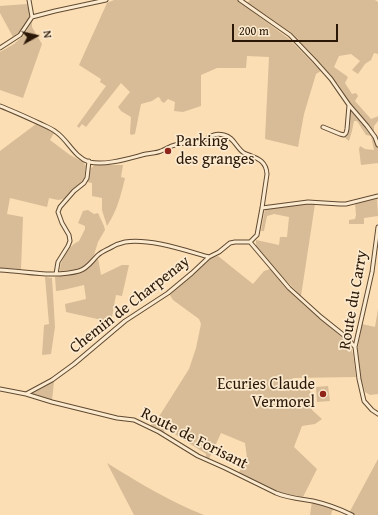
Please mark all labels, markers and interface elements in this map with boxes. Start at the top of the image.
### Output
north arrow [16,16,56,56]
scale bar [234,16,340,42]
text: 200 m [239,22,269,39]
text: N [39,30,56,39]
place label: Parking des granges [176,132,255,170]
marker: Parking des granges [163,146,173,156]
street label: Route du Carry [336,249,372,351]
street label: Chemin de Charpenay [66,252,194,358]
place label: Ecuries Claude Vermorel [217,375,315,413]
marker: Ecuries Claude Vermorel [318,389,328,399]
street label: Route de Forisant [137,404,251,474]

